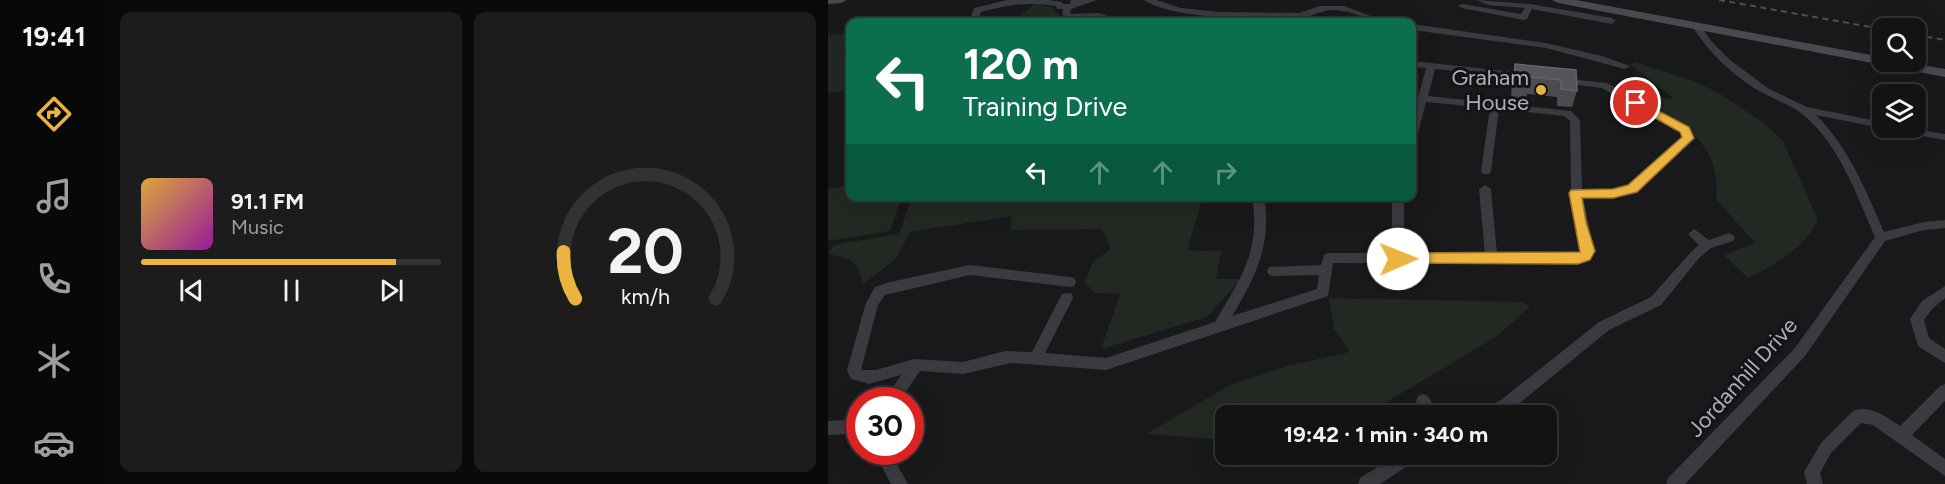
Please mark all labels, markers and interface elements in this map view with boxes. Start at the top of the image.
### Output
map controls [1872,18,1926,138]
button: search [1872,18,1926,72]
text: 19:41 [22,20,86,53]
text: 120 m [963,39,1079,90]
icon: left [864,42,942,120]
place label: Graham House [1451,64,1529,116]
pin [1610,77,1661,128]
marker: Graham House [1534,83,1548,97]
button: layers [1872,84,1926,138]
icon: arrive [1619,86,1652,119]
text: Training Drive [963,90,1127,123]
icon: directions [33,93,75,135]
icon: left [1020,156,1053,189]
icon: ahead [1083,156,1116,189]
icon: ahead [1146,156,1179,189]
icon: right [1209,156,1242,189]
icon: music [33,175,75,217]
text: 91.1 FM [231,188,304,215]
text: 20 [607,214,683,289]
text: Music [231,215,284,239]
position arrow [1366,227,1430,291]
icon: phone [33,258,75,300]
icon: previous [175,274,208,307]
icon: pause [275,274,308,307]
icon: next [375,274,408,307]
text: km/h [621,284,669,309]
street label: Jordanhill Drive [1682,312,1803,443]
icon: climate [33,340,75,382]
speed limit sign: 30 [846,387,924,465]
text: 19:42 · 1 min · 340 m [1284,421,1488,448]
icon: car [33,422,75,464]

